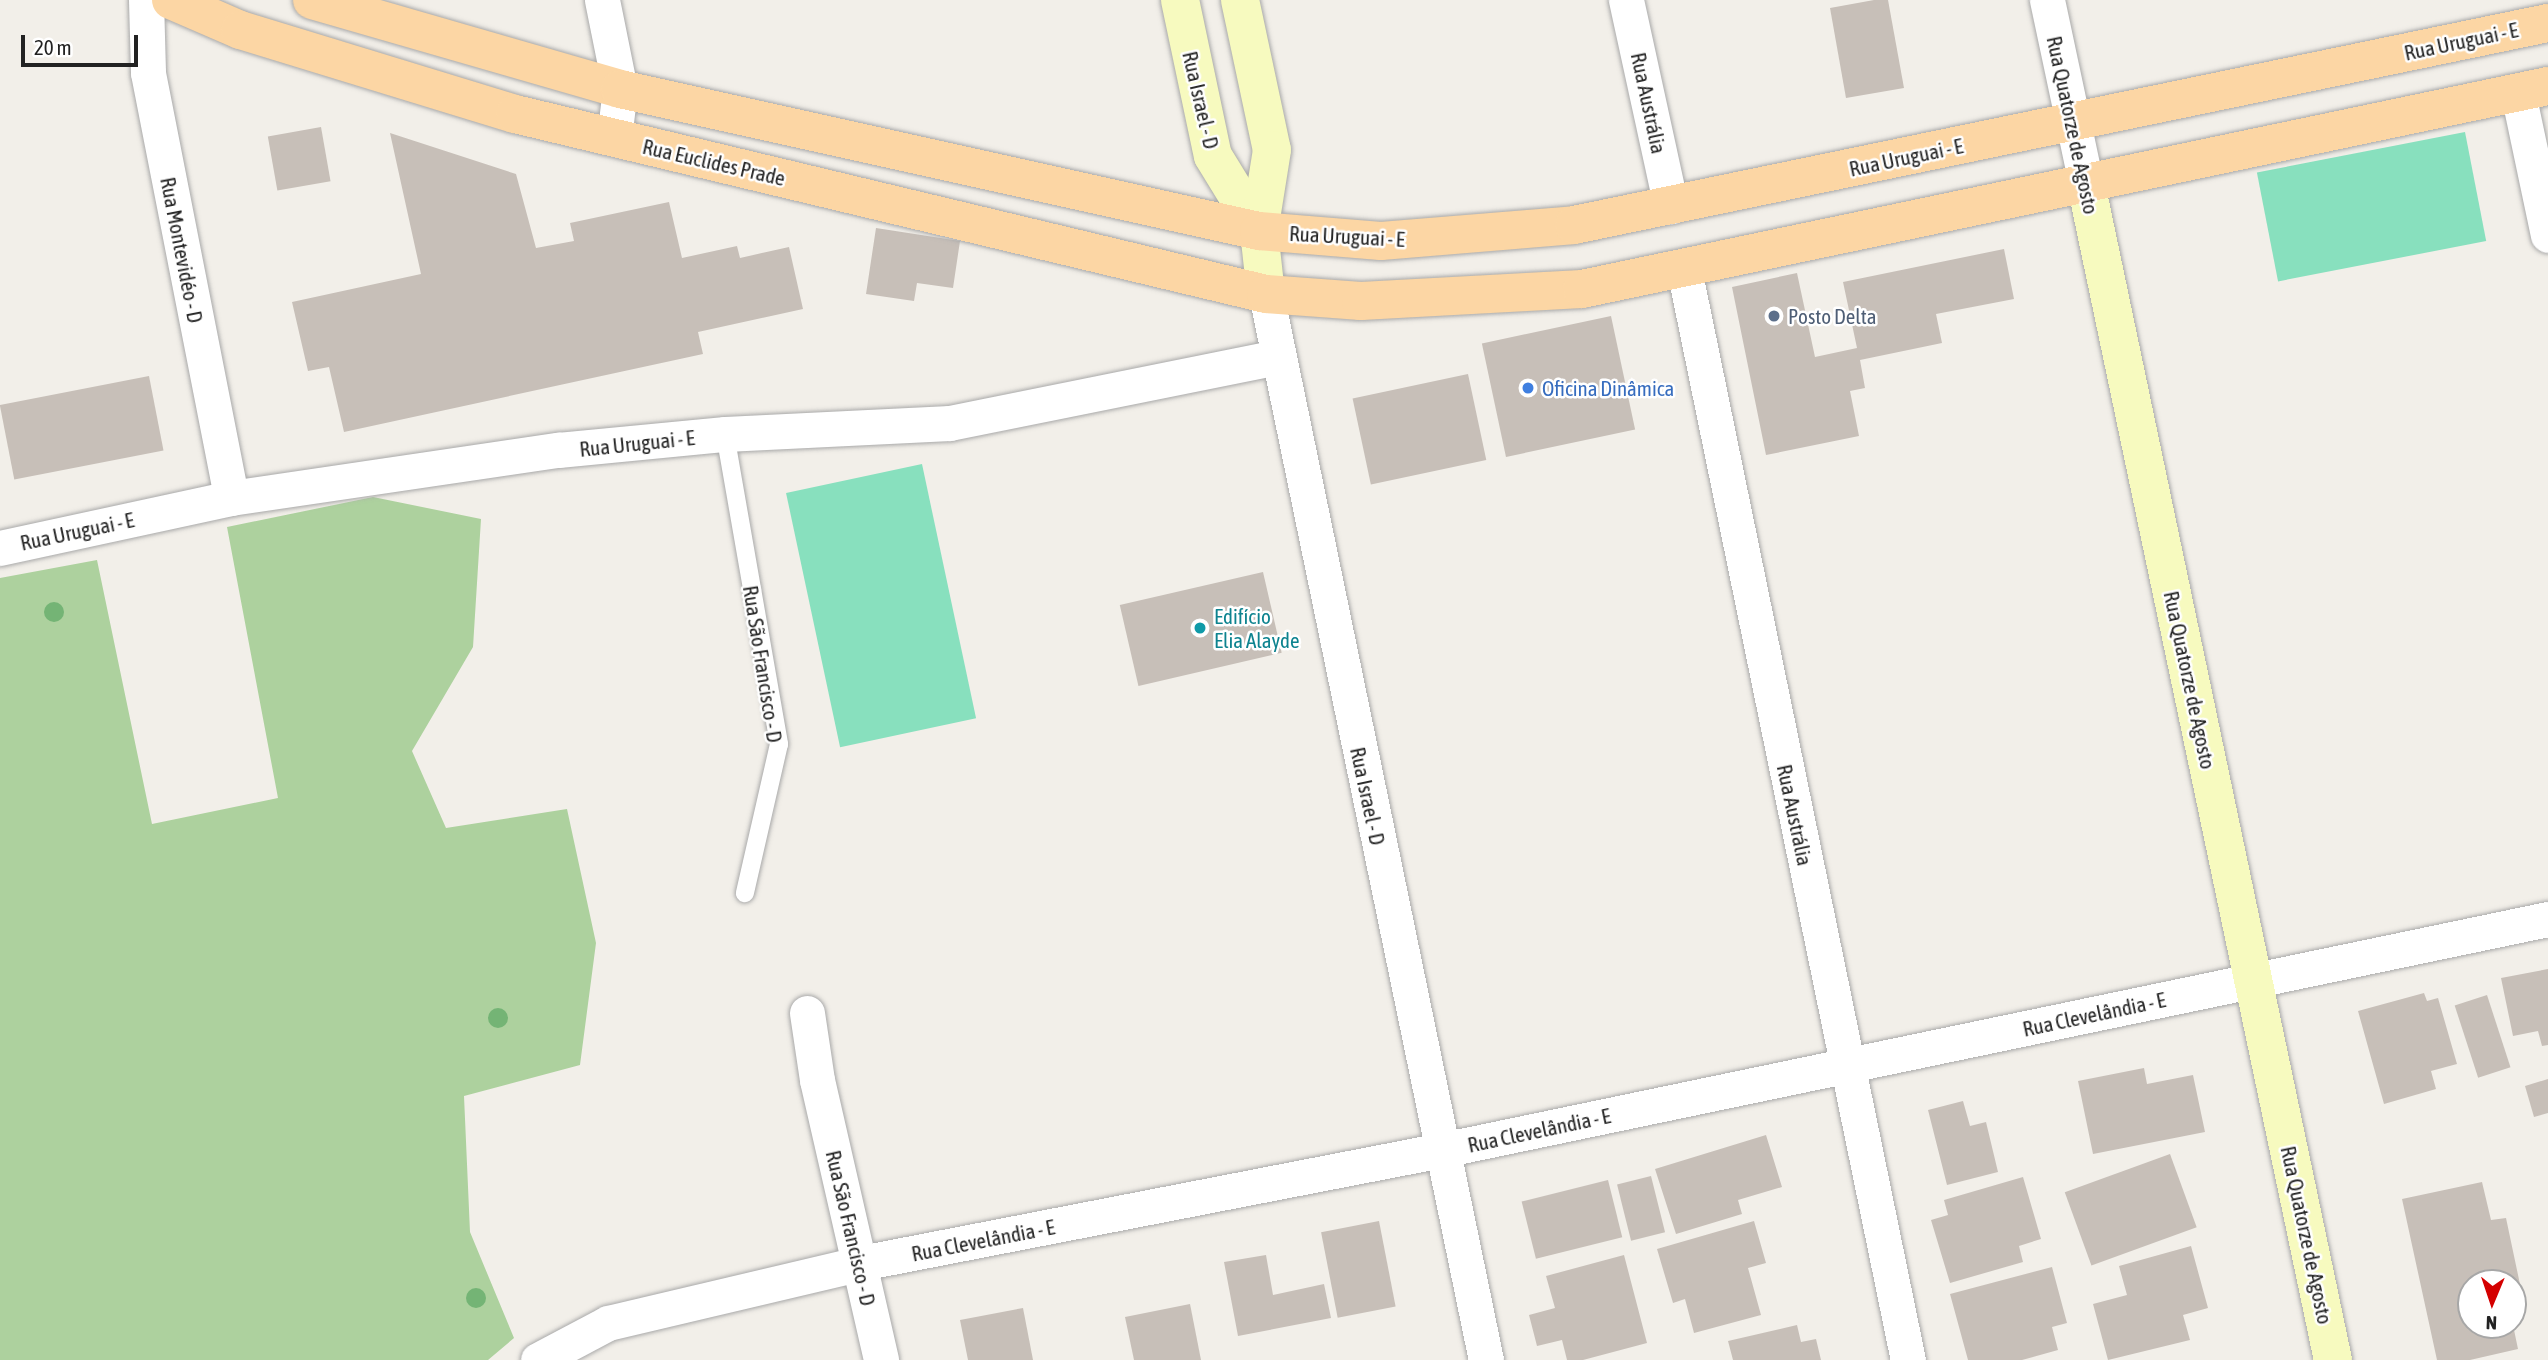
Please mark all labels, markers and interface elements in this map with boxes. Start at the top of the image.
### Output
street label: Rua Uruguai - E [2402,17,2520,65]
scale bar [24,21,142,65]
street label: Rua Quatorze de Agosto [2042,34,2104,216]
text: 20 m [34,35,72,59]
street label: Rua Israel - D [1178,49,1224,151]
street label: Rua Austrália [1626,50,1672,156]
street label: Rua Euclides Prade [640,133,788,191]
street label: Rua Uruguai - E [1847,133,1965,181]
street label: Rua Montevidéo - D [156,175,208,325]
street label: Rua Uruguai - E [1289,220,1405,252]
place label: Posto Delta [1788,303,1877,329]
marker: Posto Delta [1766,308,1782,324]
place label: Oficina Dinâmica [1542,375,1674,401]
marker: Oficina Dinâmica [1520,380,1536,396]
street label: Rua Uruguai - E [578,424,696,462]
street label: Rua Uruguai - E [18,507,136,555]
street label: Rua São Francisco - D [738,584,788,744]
street label: Rua Quatorze de Agosto [2159,589,2221,771]
place label: Edifício Elia Alayde [1214,603,1300,653]
marker: Edifício Elia Alayde [1192,620,1208,636]
street label: Rua Israel - D [1345,745,1391,847]
street label: Rua Austrália [1772,762,1818,868]
street label: Rua Clevelândia - E [2020,987,2168,1041]
street label: Rua Clevelândia - E [1465,1103,1613,1157]
street label: Rua Quatorze de Agosto [2276,1144,2338,1326]
street label: Rua São Francisco - D [821,1148,881,1308]
street label: Rua Clevelândia - E [909,1214,1057,1266]
north arrow [2457,1269,2527,1339]
text: N [2485,1312,2497,1334]

